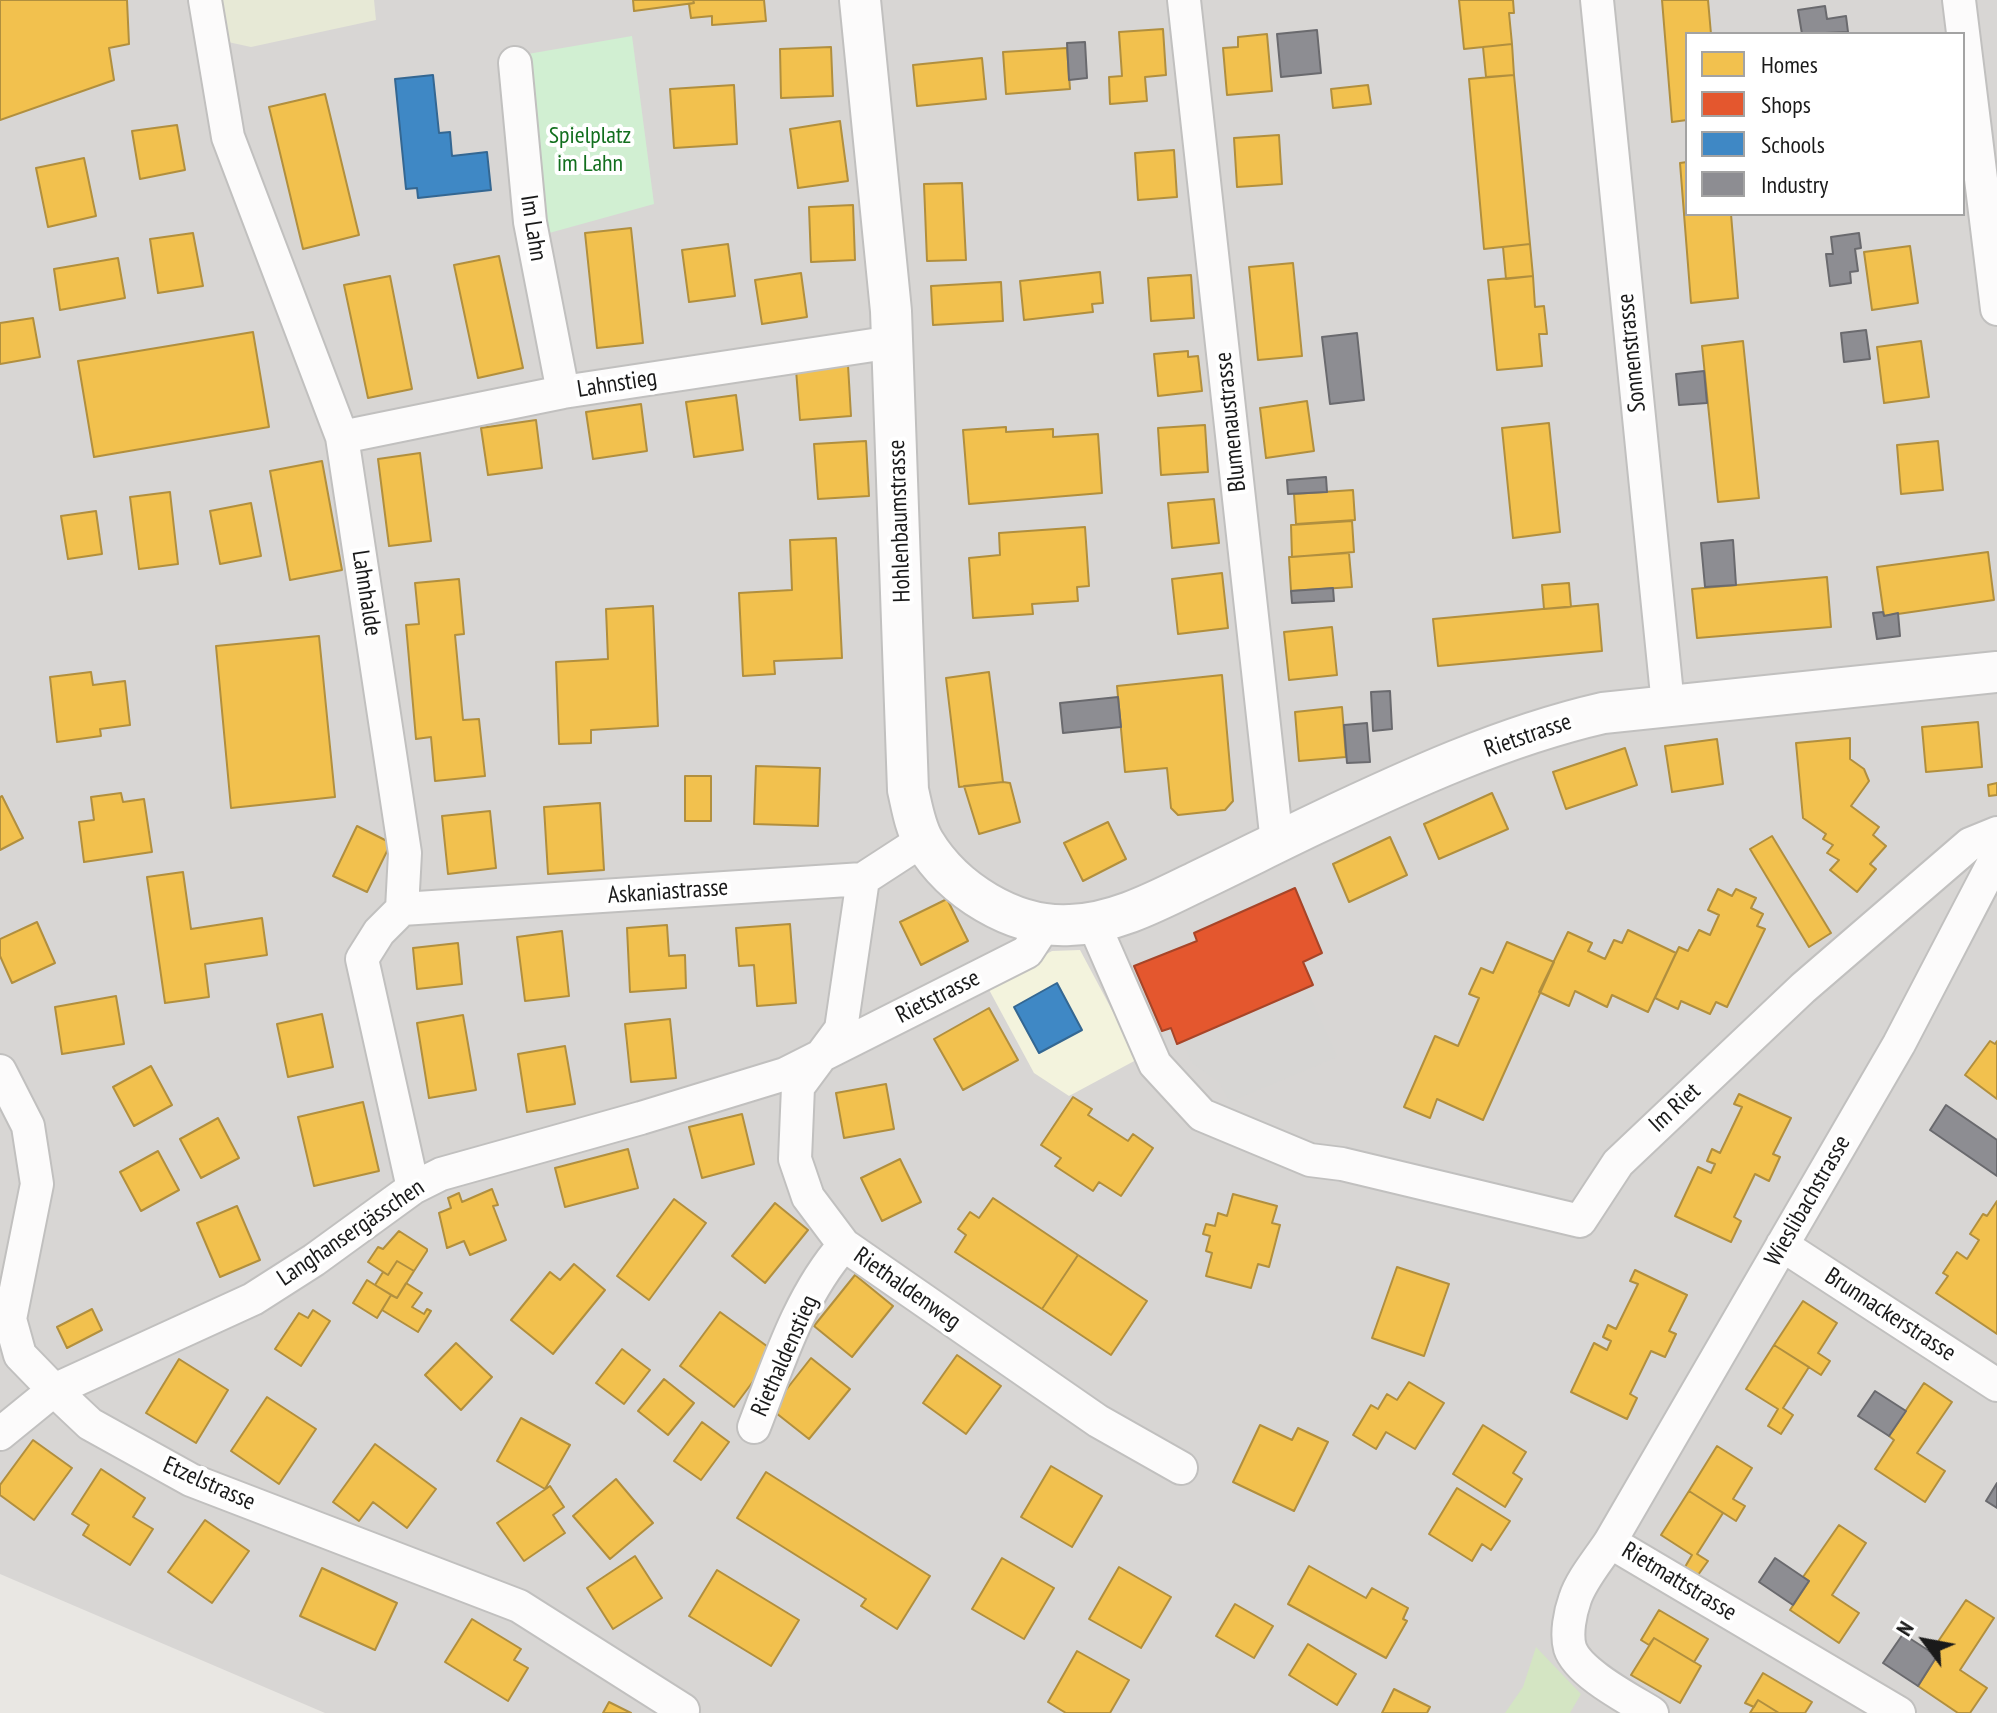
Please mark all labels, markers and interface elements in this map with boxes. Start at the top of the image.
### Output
legend [1685,32,1965,216]
text: Homes [1761,49,1818,80]
text: Shops [1761,89,1811,120]
park label: Spielplatz im Lahn [549,122,631,178]
text: Schools [1761,129,1825,160]
text: Industry [1761,169,1828,200]
street label: Im Lahn [514,193,552,263]
street label: Sonnenstrasse [1611,292,1653,414]
street label: Blumenaustrasse [1209,351,1253,493]
street label: Lahnstieg [575,363,659,405]
street label: Hohlenbaumstrasse [883,439,917,603]
street label: Lahnhalde [345,548,387,638]
street label: Rietstrasse [1481,708,1575,764]
street label: Askaniastrasse [607,873,729,911]
street label: Rietstrasse [891,964,985,1030]
street label: Im Riet [1643,1077,1707,1139]
street label: Wieslibachstrasse [1759,1130,1857,1272]
street label: Langhansergässchen [272,1173,430,1293]
street label: Riethaldenweg [848,1242,966,1336]
street label: Brunnackerstrasse [1819,1262,1961,1368]
street label: Riethaldenstieg [745,1291,825,1421]
street label: Etzelstrasse [158,1451,260,1517]
street label: Rietmattstrasse [1616,1537,1742,1627]
north arrow [1885,1601,1965,1681]
text: N [1890,1616,1920,1641]

